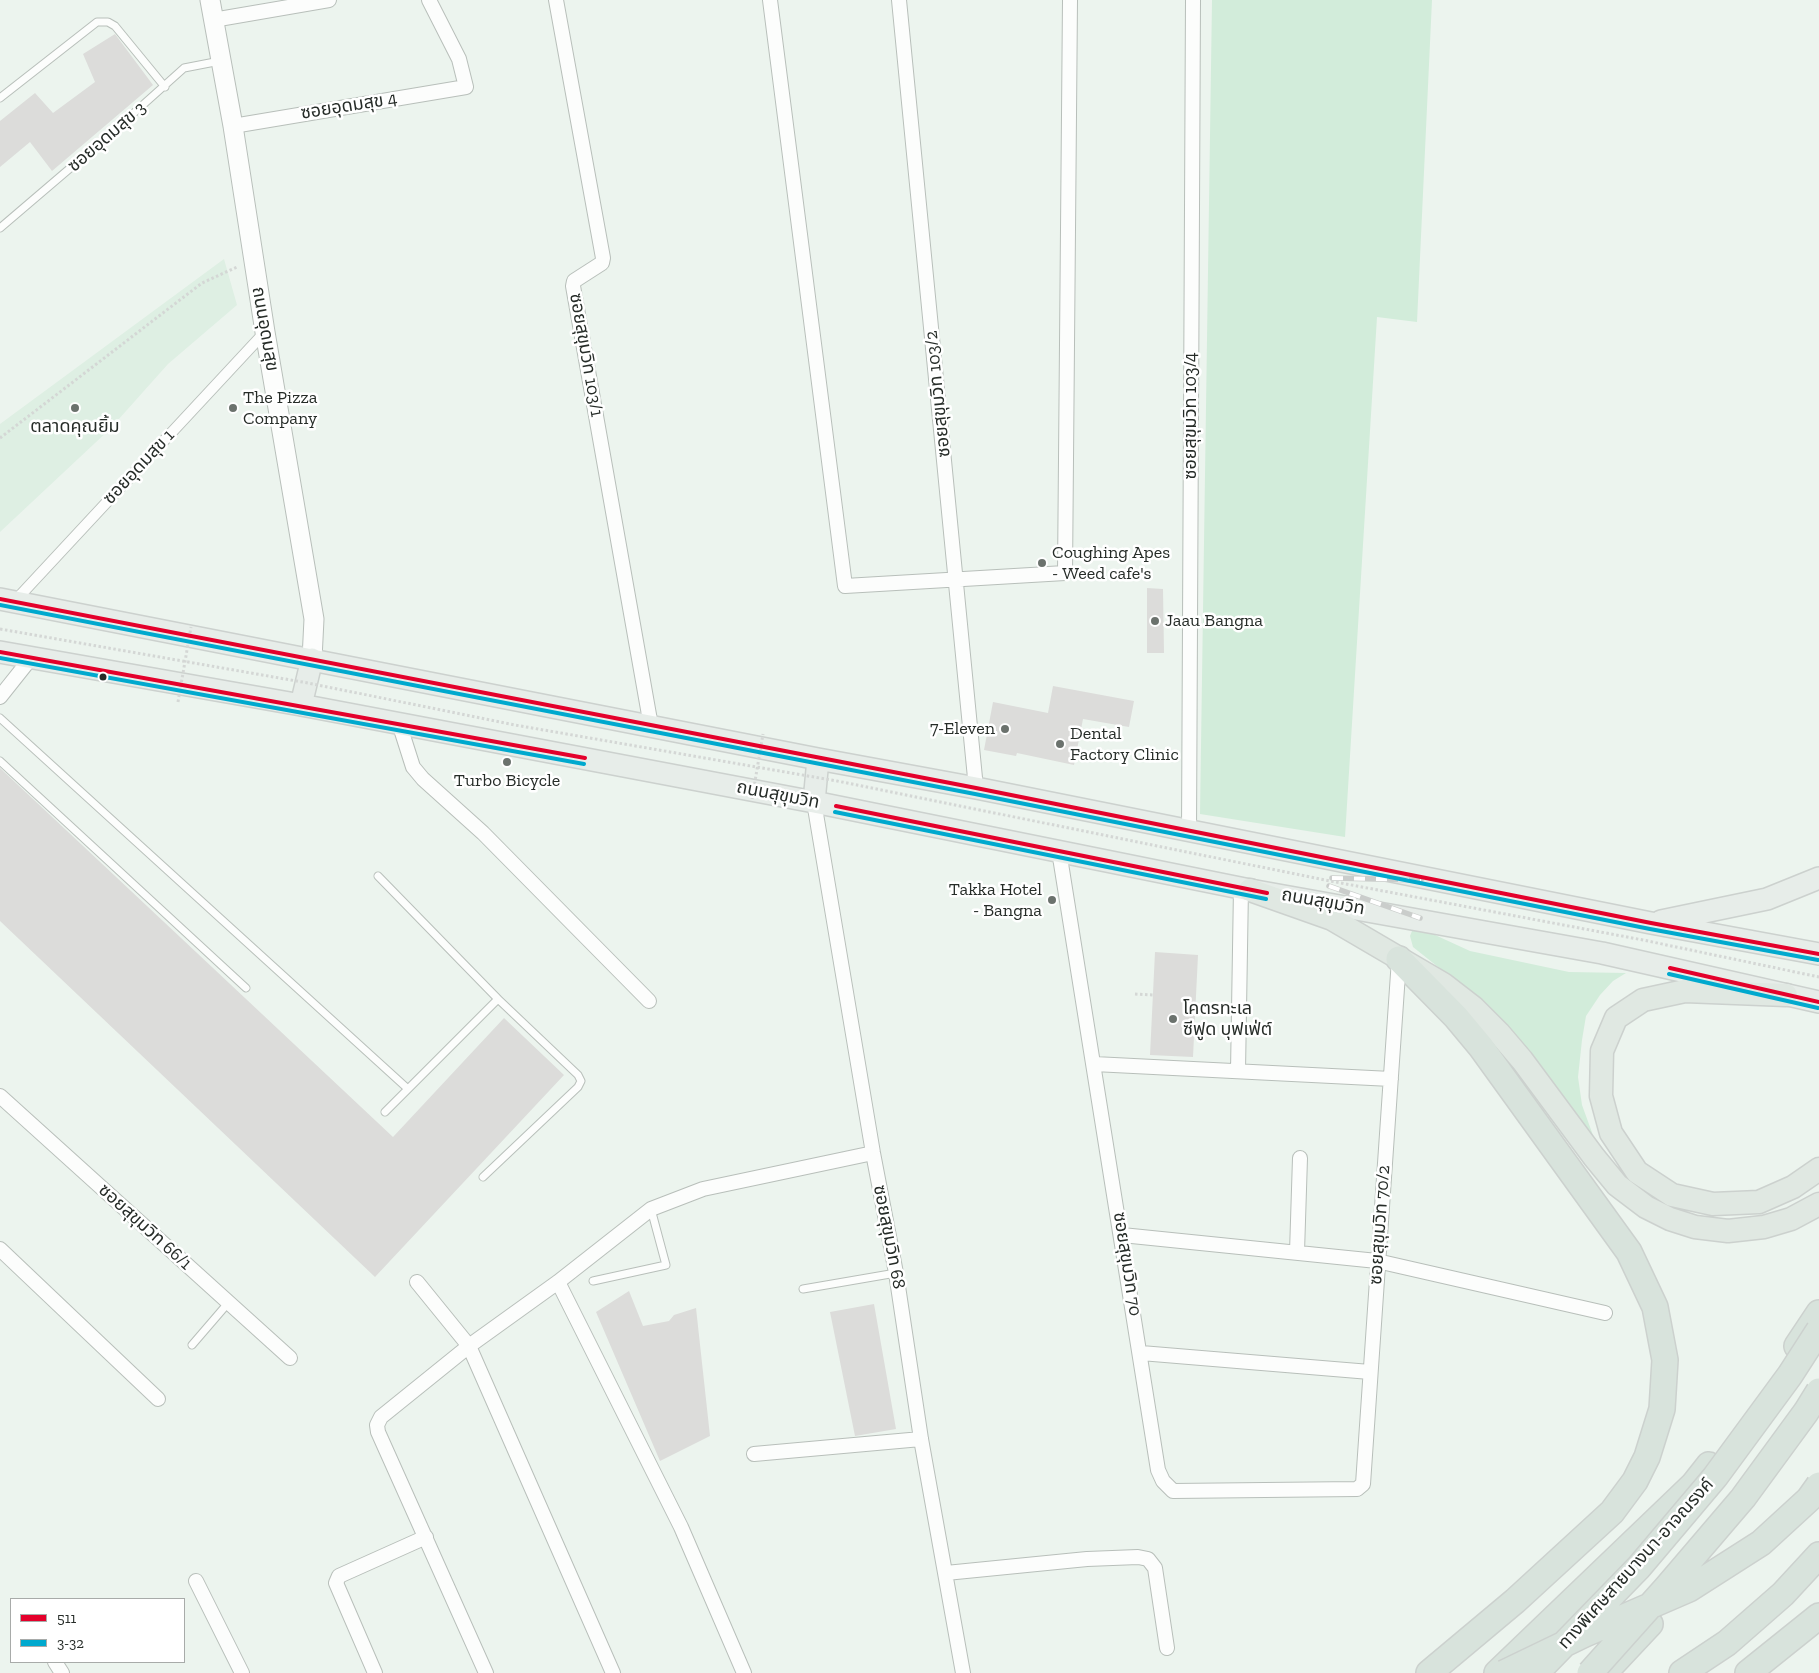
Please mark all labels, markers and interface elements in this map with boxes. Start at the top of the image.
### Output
street label: ซอยอุดมสุข 4 [299,88,399,124]
street label: ซอยอุดมสุข 3 [63,97,151,177]
street label: ถนนอุดมสุข [247,285,283,373]
street label: ซอยสุขุมวิท 103/1 [564,291,608,419]
street label: ซอยสุขุมวิท 103/2 [921,330,955,458]
street label: ซอยสุขุมวิท 103/4 [1180,352,1202,480]
place label: The Pizza Company [243,387,318,429]
marker: ตลาดคุณยิ้ม [69,402,81,414]
marker: The Pizza Company [227,402,239,414]
place label: ตลาดคุณยิ้ม [30,416,120,438]
street label: ซอยอุดมสุข 1 [99,425,179,509]
place label: Coughing Apes - Weed cafe's [1052,542,1170,584]
marker: Coughing Apes - Weed cafe's [1036,557,1048,569]
place label: Jaau Bangna [1165,610,1263,632]
marker: Jaau Bangna [1149,615,1161,627]
unlabelled marker [98,672,108,682]
place label: 7-Eleven [930,718,995,740]
marker: 7-Eleven [999,723,1011,735]
place label: Dental Factory Clinic [1070,723,1179,766]
marker: Dental Factory Clinic [1054,738,1066,750]
marker: Turbo Bicycle [501,756,513,768]
place label: Turbo Bicycle [454,770,560,792]
street label: ถนนสุขุมวิท [735,776,821,814]
place label: Takka Hotel - Bangna [949,879,1042,922]
street label: ถนนสุขุมวิท [1280,884,1366,920]
marker: Takka Hotel - Bangna [1046,894,1058,906]
place label: โคตรทะเล ซีฟูด บุฟเฟ่ต์ [1183,998,1272,1040]
marker: โคตรทะเล ซีฟูด บุฟเฟ่ต์ [1167,1013,1179,1025]
street label: ซอยสุขุมวิท 70/2 [1365,1164,1395,1286]
street label: ซอยสุขุมวิท 66/1 [94,1179,196,1275]
street label: ซอยสุขุมวิท 68 [868,1183,910,1291]
street label: ซอยสุขุมวิท 70 [1108,1210,1146,1318]
street label: ทางพิเศษสายบางนา-อาจณรงค์ [1554,1474,1718,1654]
legend [10,1598,185,1663]
text: 511 [57,1609,76,1627]
text: 3-32 [57,1634,84,1652]

